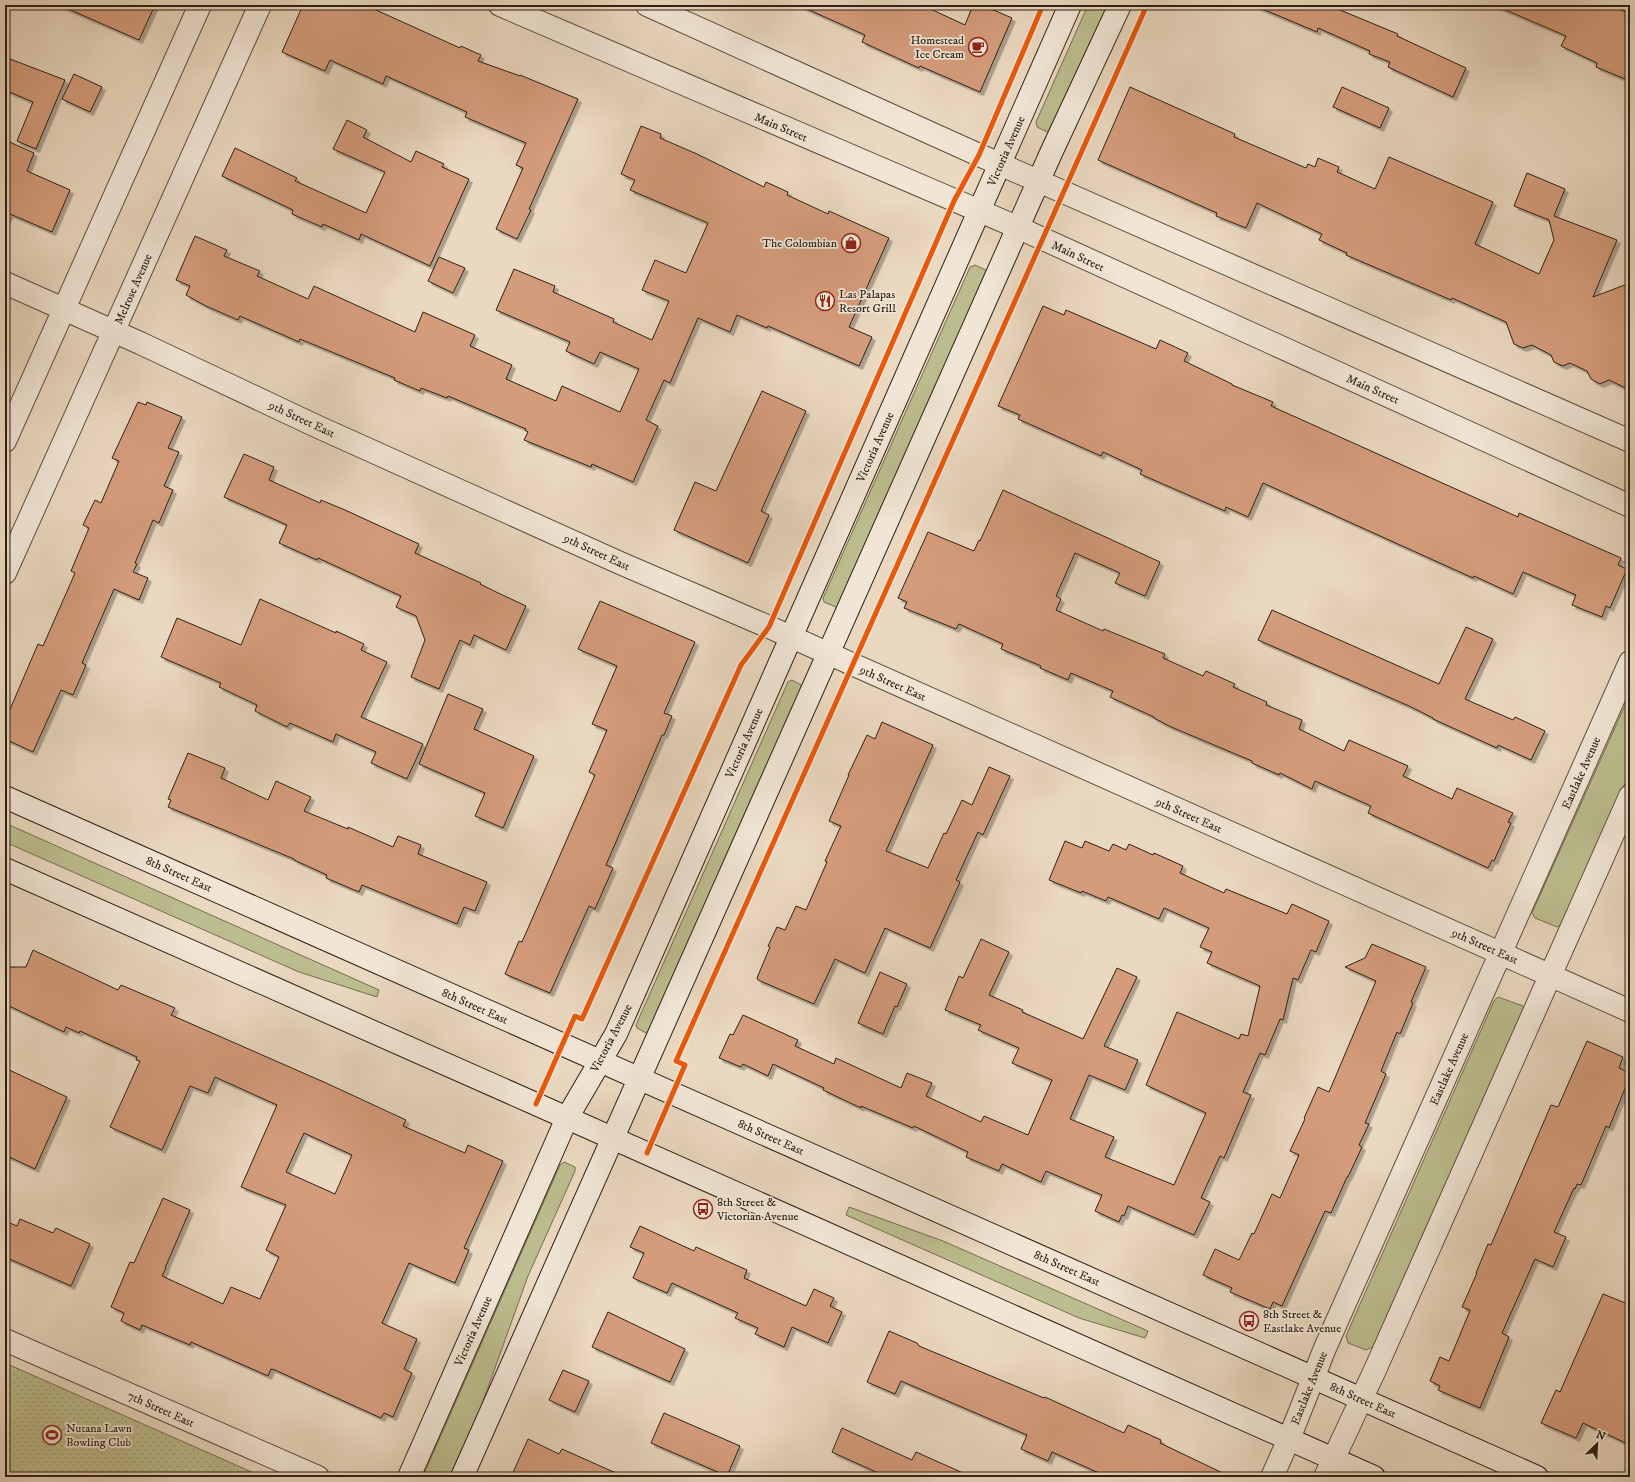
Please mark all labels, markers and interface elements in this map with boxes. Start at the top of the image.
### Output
place label: Homestead Ice Cream [910,33,964,62]
cafe icon: Homestead Ice Cream [967,36,989,58]
street label: Main Street [752,110,810,145]
street label: Victoria Avenue [984,114,1029,190]
shop icon: The Colombian [840,232,862,254]
place label: The Colombian [762,236,838,251]
street label: Main Street [1049,238,1107,275]
street label: Melrose Avenue [111,251,156,327]
place label: Las Palapas Resort Grill [839,287,896,316]
restaurant icon: Las Palapas Resort Grill [814,290,836,312]
street label: Main Street [1344,371,1402,408]
street label: 9th Street East [265,397,337,441]
street label: Victoria Avenue [853,410,898,486]
street label: 9th Street East [560,530,632,574]
street label: 9th Street East [856,662,928,705]
street label: Victoria Avenue [722,706,767,782]
street label: Eastlake Avenue [1559,734,1604,812]
street label: 9th Street East [1152,794,1224,837]
street label: 8th Street East [143,853,214,896]
street label: 9th Street East [1448,925,1520,968]
street label: 8th Street East [439,985,510,1028]
street label: Victoria Avenue [587,1001,636,1076]
street label: Eastlake Avenue [1427,1030,1472,1108]
street label: 8th Street East [735,1116,806,1159]
place label: 8th Street & Victorian Avenue [716,1195,799,1224]
bus stop icon: 8th Street & Victorian Avenue [692,1198,714,1220]
street label: 8th Street East [1031,1247,1102,1290]
street label: Victoria Avenue [451,1294,496,1370]
place label: 8th Street & Eastlake Avenue [1263,1307,1341,1336]
bus stop icon: 8th Street & Eastlake Avenue [1238,1310,1260,1332]
street label: Eastlake Avenue [1288,1349,1331,1427]
street label: 8th Street East [1327,1379,1398,1422]
street label: 7th Street East [125,1388,197,1431]
place label: Nutana Lawn Bowling Club [66,1421,133,1450]
sports icon: Nutana Lawn Bowling Club [41,1424,63,1446]
north arrow [1577,1424,1617,1464]
text: N [1594,1428,1608,1444]

